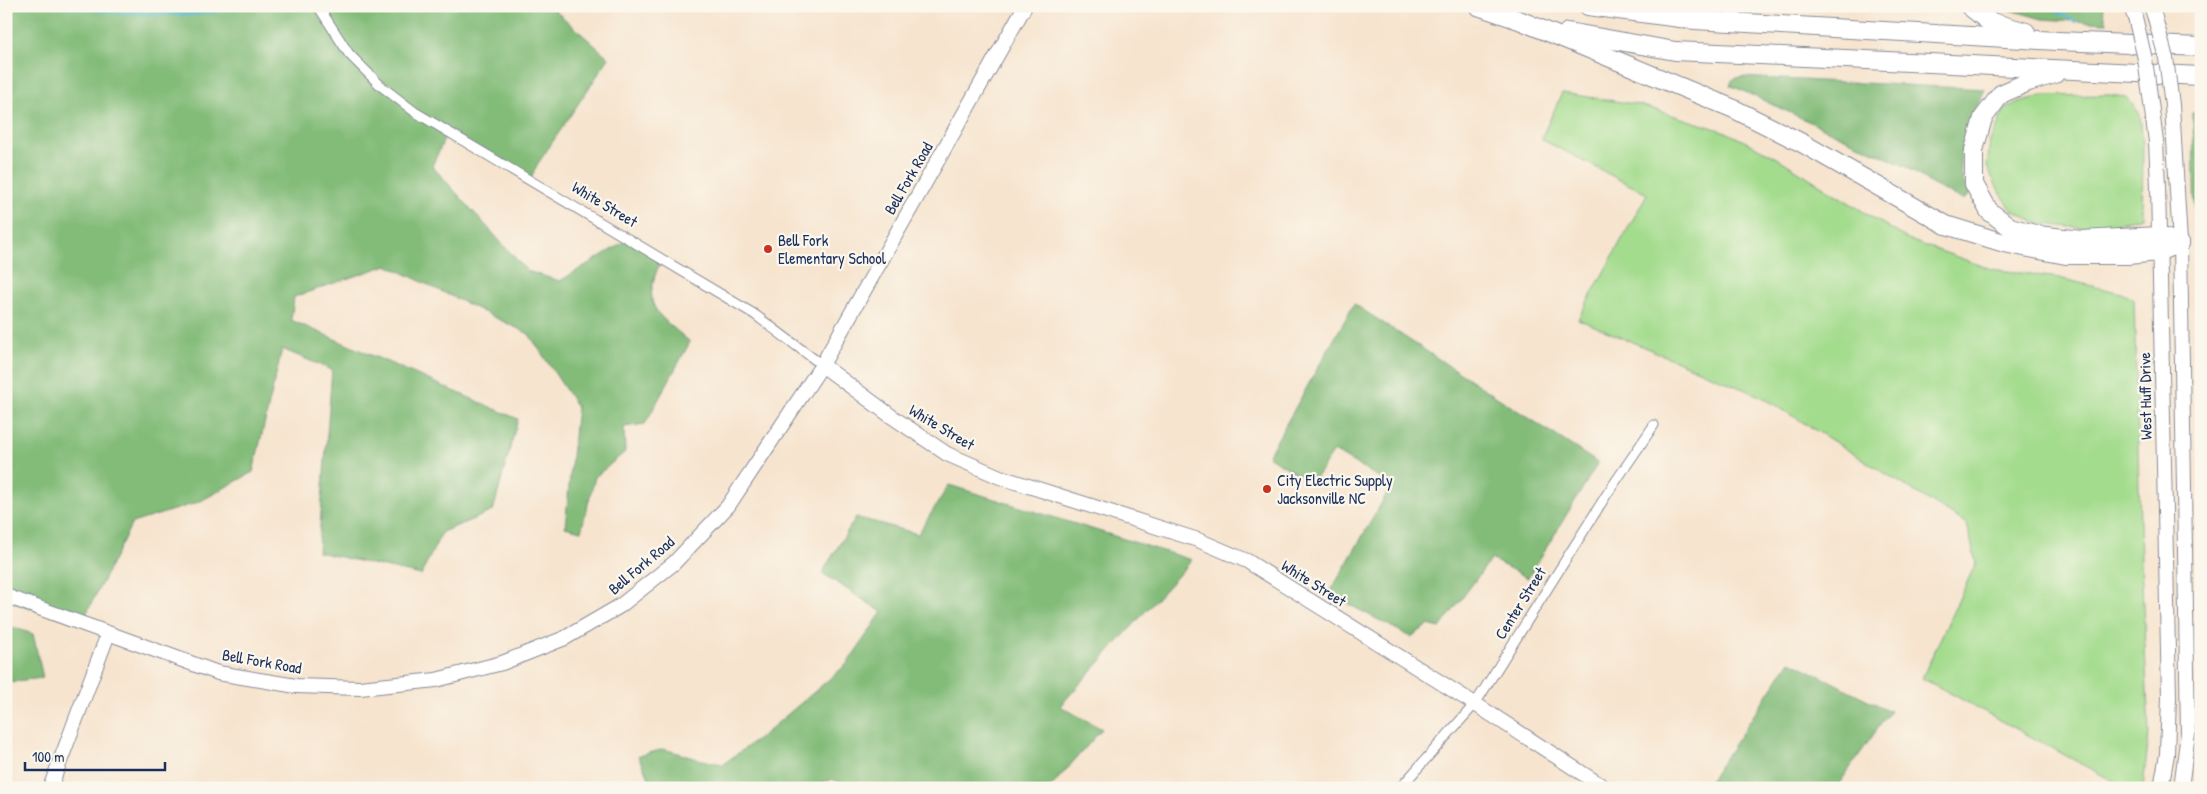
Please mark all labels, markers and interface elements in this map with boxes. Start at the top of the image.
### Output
street label: Bell Fork Road [878,138,938,218]
street label: White Street [568,176,642,232]
place label: Bell Fork Elementary School [778,229,887,269]
marker: Bell Fork Elementary School [762,243,774,255]
street label: West Huff Drive [2133,351,2157,440]
street label: White Street [905,399,979,455]
place label: City Electric Supply Jacksonville NC [1277,469,1393,509]
marker: City Electric Supply Jacksonville NC [1261,483,1273,495]
street label: Bell Fork Road [603,531,679,599]
street label: White Street [1277,554,1351,612]
street label: Center Street [1489,562,1551,643]
street label: Bell Fork Road [221,643,303,679]
scale bar [25,739,165,771]
text: 100 m [32,746,65,767]

